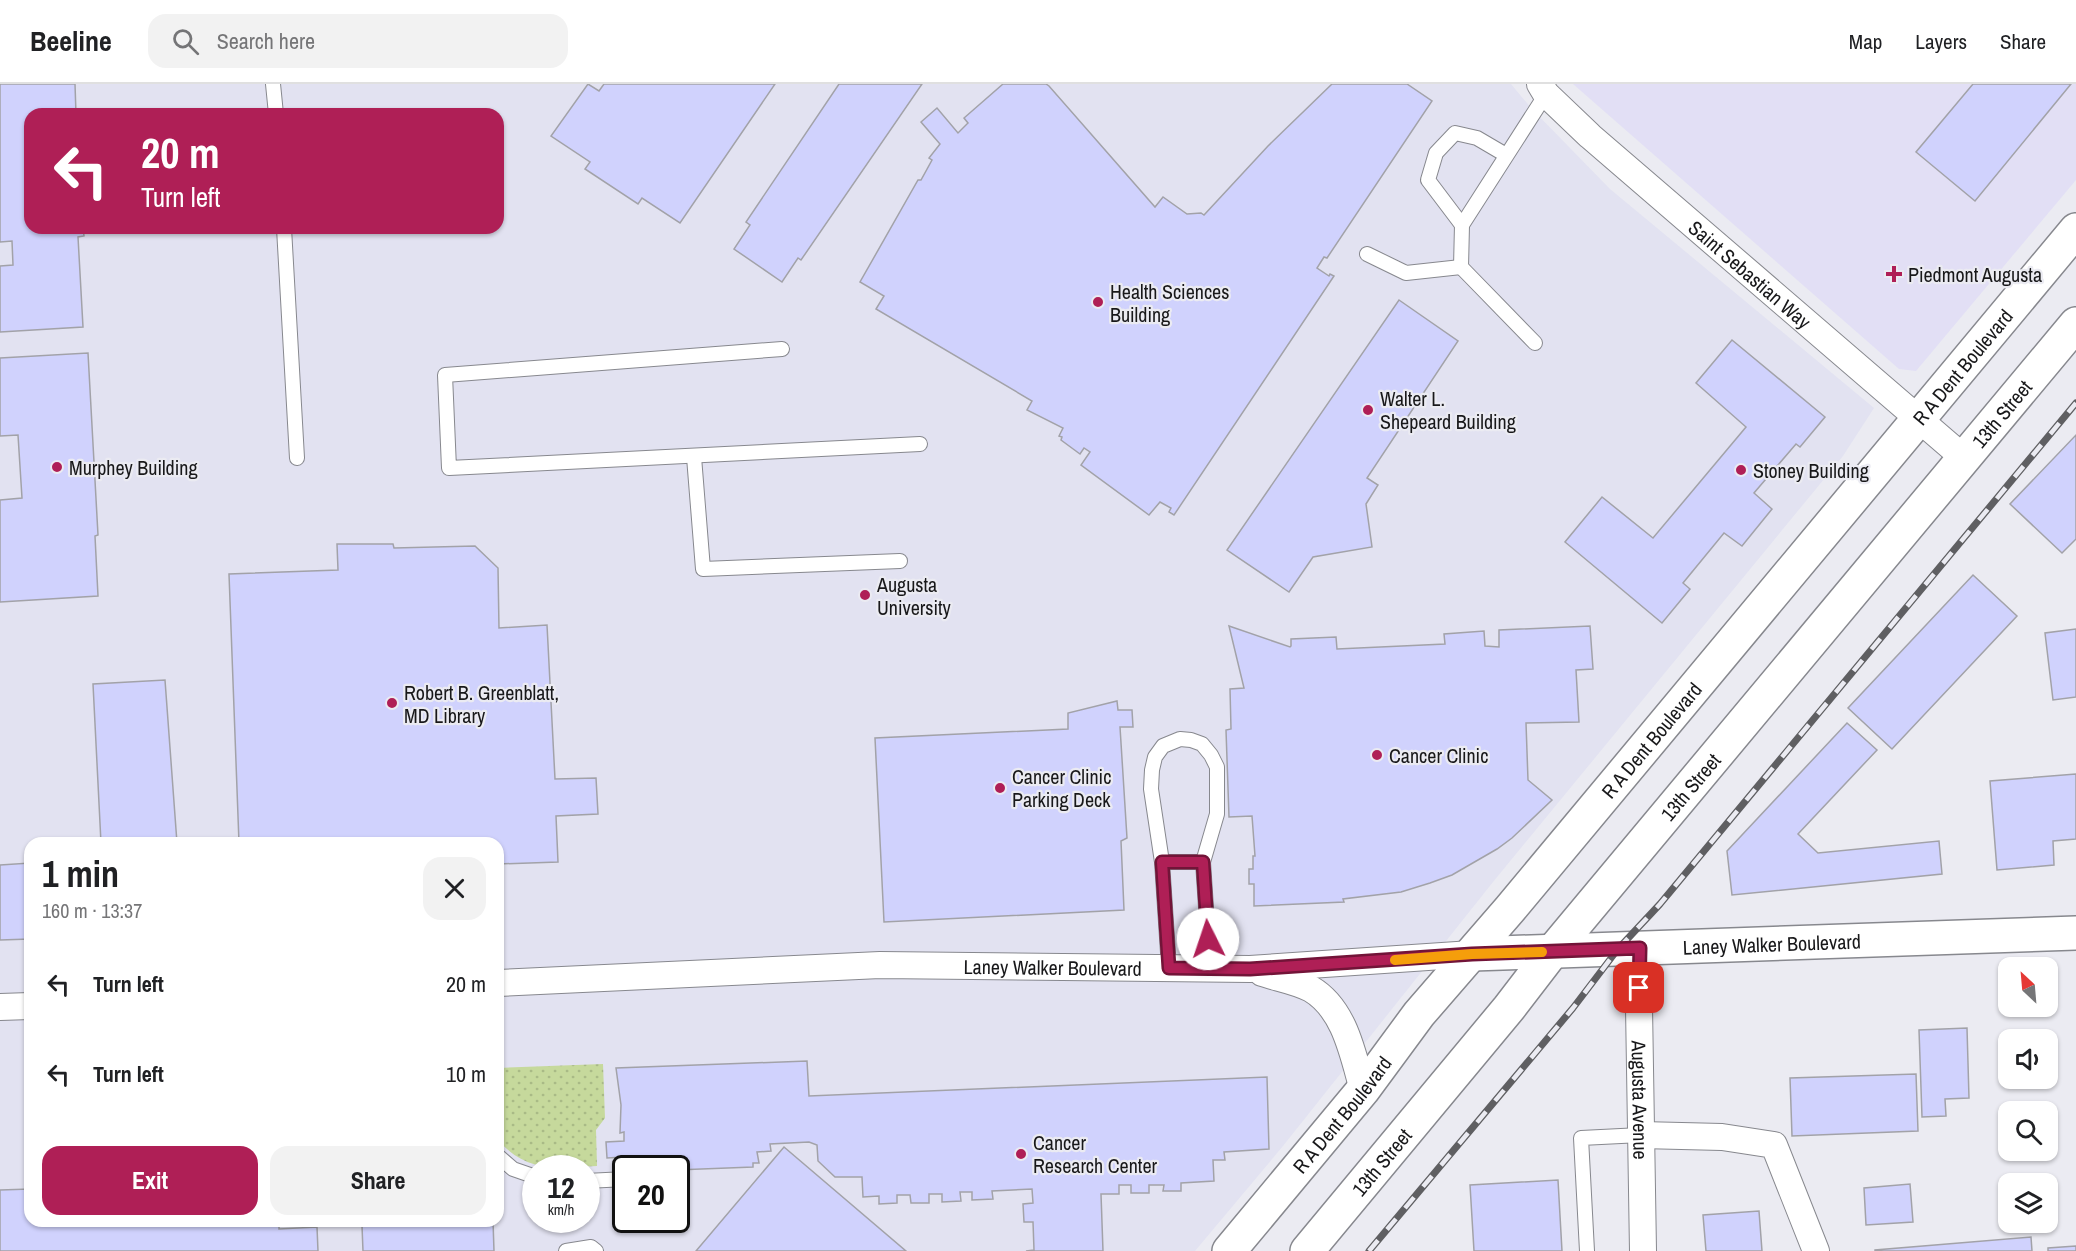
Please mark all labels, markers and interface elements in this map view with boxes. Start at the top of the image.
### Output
search box [148,14,568,68]
text: Beeline [30,22,112,60]
icon: search [169,25,202,58]
text: Search here [217,26,315,56]
text: Map [1849,27,1882,56]
text: Layers [1915,27,1967,56]
text: Share [2000,27,2046,56]
text: 20 m [141,125,220,181]
icon: left [42,132,120,210]
text: Turn left [141,179,220,215]
street label: Saint Sebastian Way [1683,214,1818,335]
place label: Piedmont Augusta [1908,261,2042,288]
marker: Piedmont Augusta [1885,265,1903,283]
place label: Health Sciences Building [1110,278,1229,328]
marker: Health Sciences Building [1091,295,1105,309]
street label: R A Dent Boulevard [1906,303,2018,430]
street label: 13th Street [1965,374,2038,453]
place label: Walter L. Shepeard Building [1380,385,1516,435]
marker: Walter L. Shepeard Building [1361,403,1375,417]
place label: Murphey Building [69,454,198,481]
place label: Stoney Building [1753,457,1869,484]
marker: Murphey Building [50,460,64,474]
marker: Stoney Building [1734,463,1748,477]
place label: Augusta University [876,571,952,621]
marker: Augusta University [858,588,872,602]
street label: R A Dent Boulevard [1595,676,1707,804]
place label: Robert B. Greenblatt, MD Library [404,679,559,729]
marker: Robert B. Greenblatt, MD Library [385,696,399,710]
place label: Cancer Clinic [1389,742,1488,769]
street label: 13th Street [1654,747,1726,826]
marker: Cancer Clinic [1370,748,1384,762]
place label: Cancer Clinic Parking Deck [1012,763,1111,813]
marker: Cancer Clinic Parking Deck [993,781,1007,795]
text: 1 min [42,850,119,898]
button: close [423,857,486,920]
text: 160 m · 13:37 [42,897,142,924]
position arrow [1176,907,1240,971]
street label: Laney Walker Boulevard [1682,927,1861,960]
street label: Laney Walker Boulevard [963,952,1142,981]
north arrow [1998,957,2058,1017]
map controls [1998,957,2058,1233]
pin [1613,962,1664,1013]
icon: left [42,968,75,1001]
text: Turn left [93,969,164,999]
text: 20 m [446,969,486,999]
icon: arrive [1622,971,1655,1004]
button: sound [1998,1029,2058,1089]
street label: Augusta Avenue [1626,1039,1655,1160]
street label: R A Dent Boulevard [1286,1050,1397,1179]
icon: left [42,1058,75,1091]
text: Turn left [93,1059,164,1089]
text: 10 m [446,1059,486,1089]
button: search [1998,1101,2058,1161]
street label: 13th Street [1345,1122,1417,1201]
place label: Cancer Research Center [1033,1129,1158,1179]
button: Exit [42,1146,258,1215]
button: Share [270,1146,486,1215]
marker: Cancer Research Center [1014,1147,1028,1161]
speed limit sign: 20 [612,1155,690,1233]
text: 12 [547,1167,575,1207]
button: layers [1998,1173,2058,1233]
text: km/h [548,1199,574,1220]

